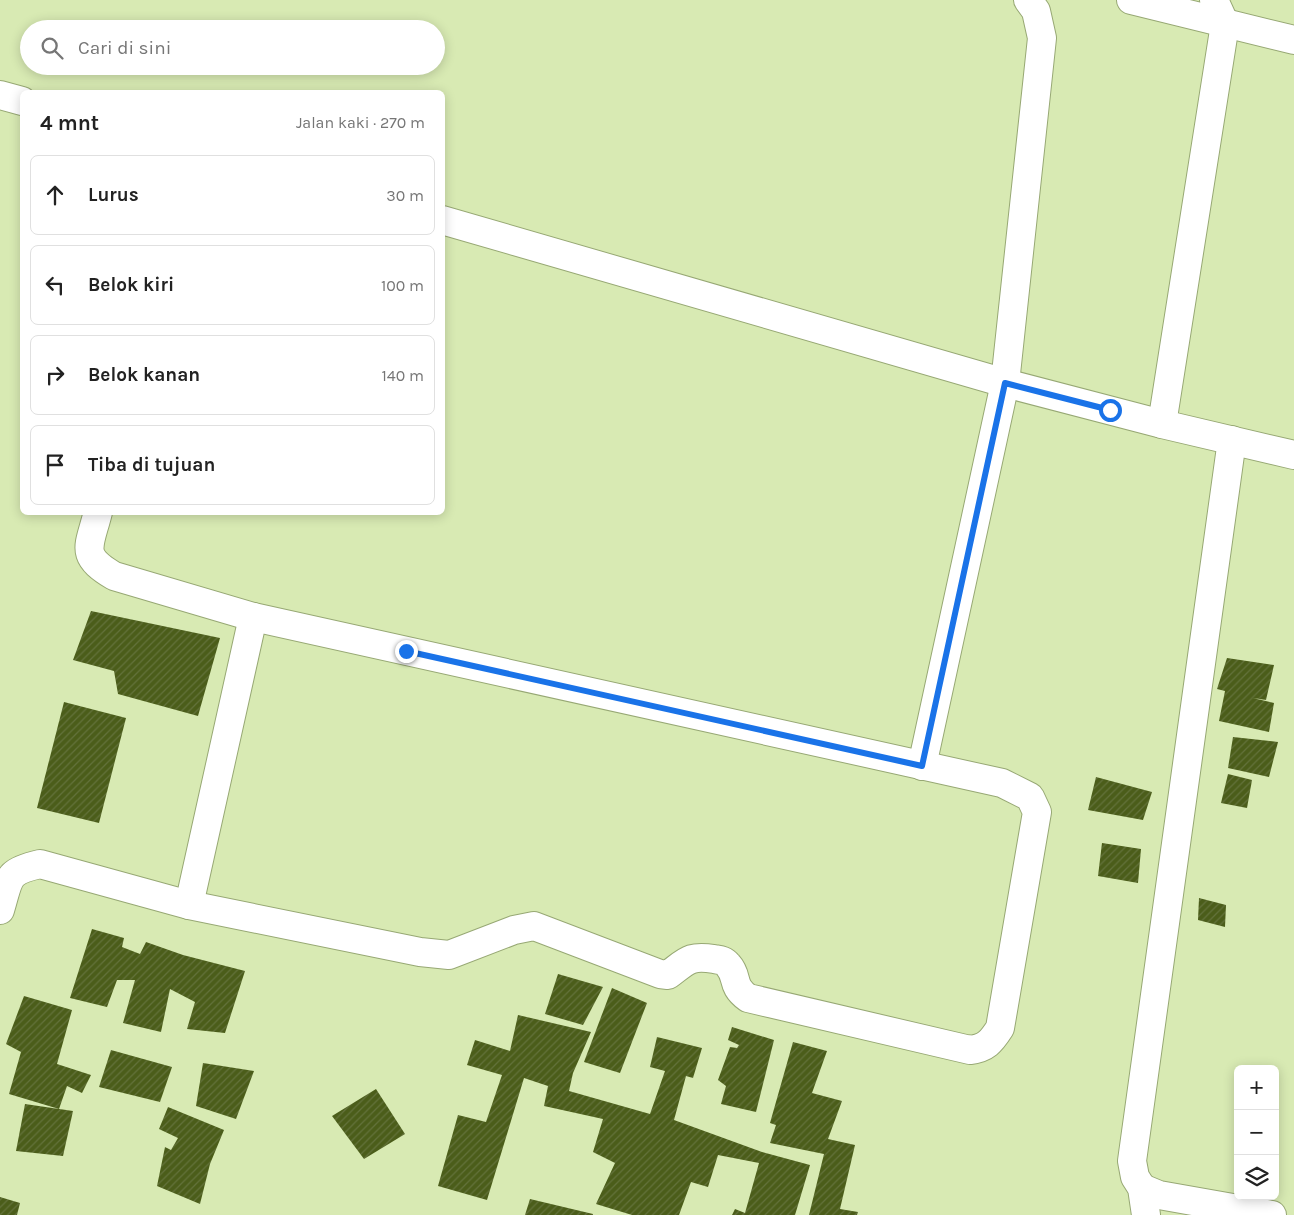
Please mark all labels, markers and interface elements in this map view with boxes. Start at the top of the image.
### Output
search box [20,20,445,75]
icon: search [38,34,66,62]
text: Cari di sini [78,37,171,59]
text: 4 mnt [40,111,99,135]
text: Jalan kaki · 270 m [296,113,425,132]
icon: ahead [41,181,69,209]
text: Lurus [88,184,139,206]
text: 30 m [386,186,424,205]
icon: left [41,271,69,299]
text: Belok kiri [88,274,174,296]
text: 100 m [381,276,424,295]
icon: right [41,361,69,389]
text: Belok kanan [88,364,200,386]
text: 140 m [382,366,424,385]
route start [1099,399,1122,422]
icon: arrive [41,451,69,479]
text: Tiba di tujuan [88,454,215,476]
route end [395,640,418,663]
map controls [1234,1065,1279,1200]
button: + [1234,1065,1279,1110]
button: − [1234,1110,1279,1155]
button: layers [1234,1155,1279,1200]

